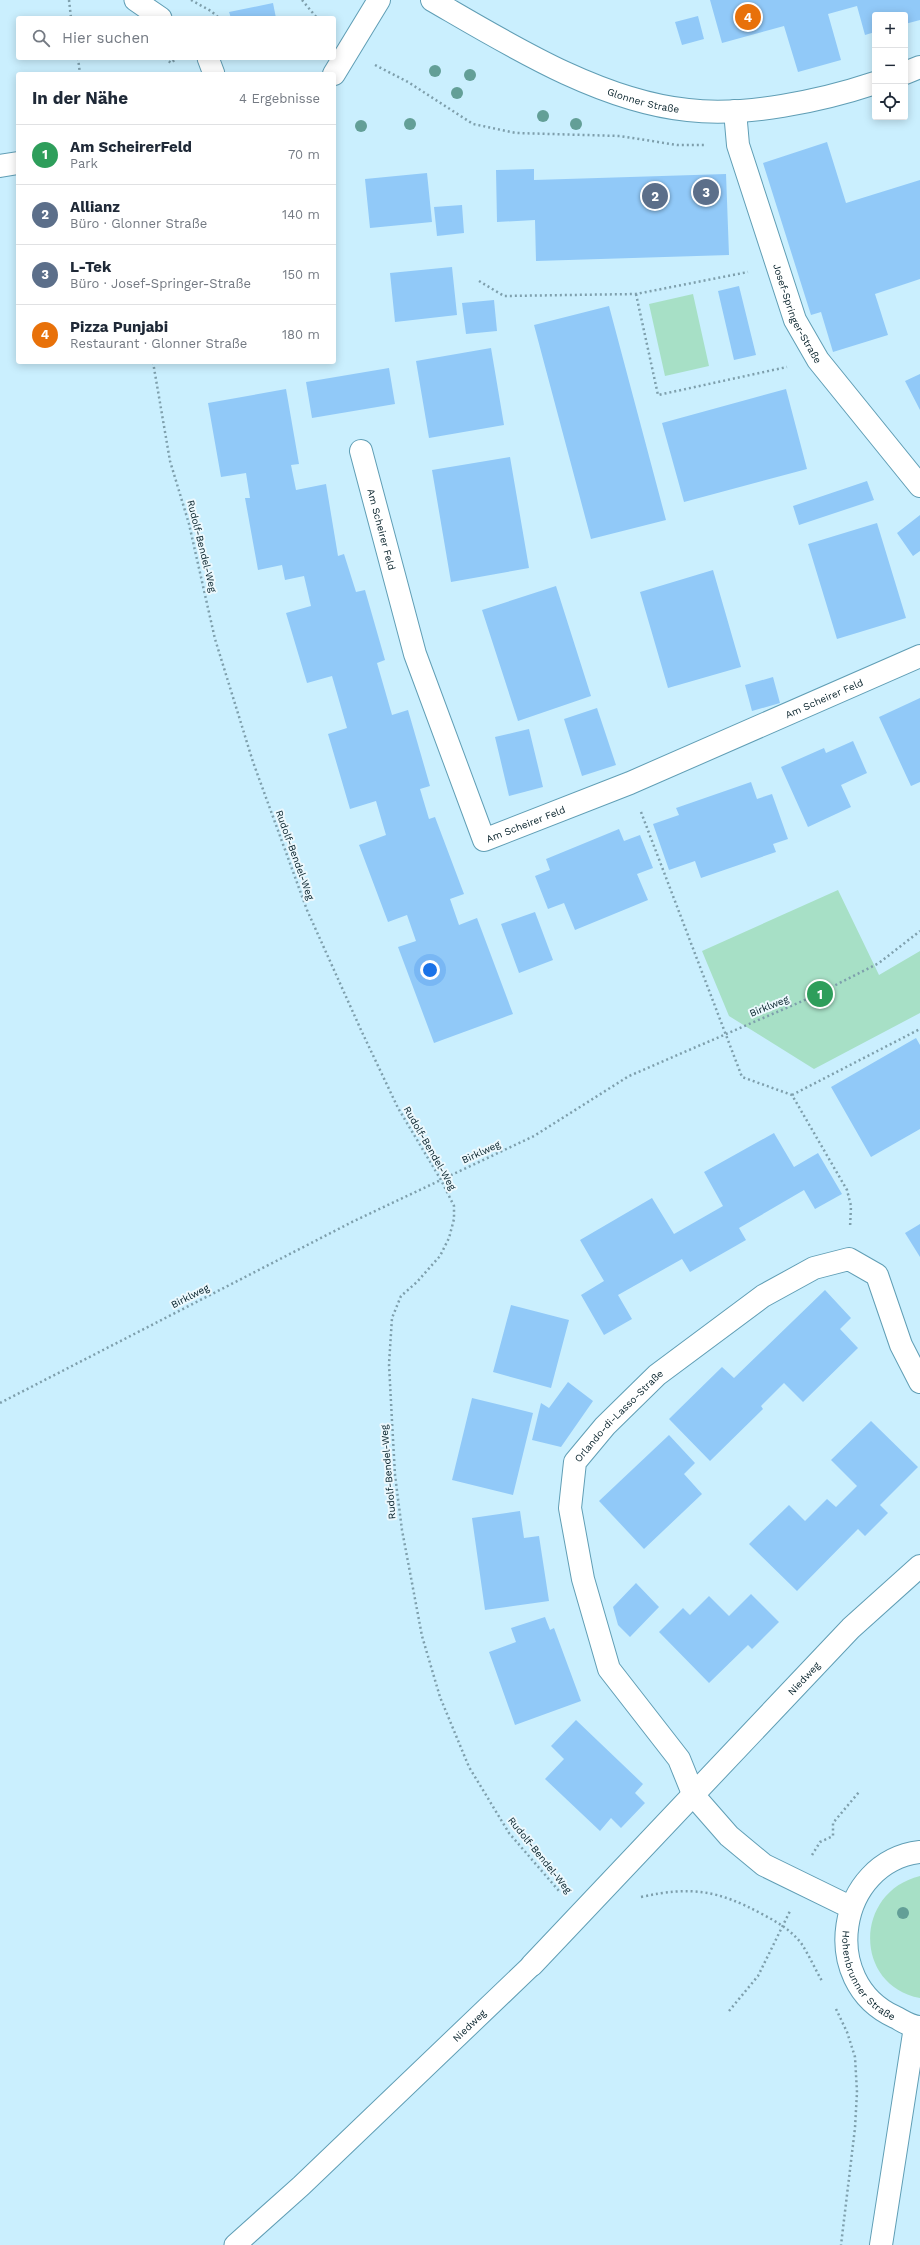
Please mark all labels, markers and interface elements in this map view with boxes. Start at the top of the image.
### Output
pin: 4 [735,2,761,32]
map controls [872,12,908,120]
button: + [872,12,908,48]
search box [16,16,336,60]
icon: search [30,27,52,49]
text: Hier suchen [62,29,149,47]
button: − [872,48,908,84]
button: locate [872,84,908,120]
street label: Glonner Straße [606,85,680,114]
text: In der Nähe [32,88,128,108]
text: 4 Ergebnisse [239,91,320,106]
text: Am ScheirerFeld [70,138,192,156]
text: 1 [42,147,48,162]
text: 70 m [288,147,320,162]
text: Park [70,156,98,171]
pin: 3 [693,177,719,207]
pin: 2 [642,181,668,211]
text: Allianz [70,198,120,216]
text: 2 [41,207,49,222]
text: 140 m [282,207,320,222]
text: Büro · Glonner Straße [70,216,207,231]
text: L-Tek [70,258,111,276]
street label: Josef-Springer-Straße [771,262,824,365]
text: 3 [41,267,49,282]
text: 150 m [282,267,320,282]
text: Büro · Josef-Springer-Straße [70,276,251,291]
text: Pizza Punjabi [70,318,168,336]
text: 4 [41,327,49,342]
text: 180 m [282,327,320,342]
text: Restaurant · Glonner Straße [70,336,247,351]
street label: Am Scheirer Feld [366,487,398,571]
street label: Rudolf-Bendel-Weg [185,499,219,594]
street label: Am Scheirer Feld [783,676,865,720]
street label: Am Scheirer Feld [484,803,567,844]
street label: Rudolf-Bendel-Weg [274,809,317,902]
your location [420,960,440,980]
pin: 1 [807,979,833,1009]
street label: Birklweg [748,993,791,1019]
street label: Rudolf-Bendel-Weg [402,1104,459,1192]
street label: Birklweg [460,1138,503,1166]
street label: Birklweg [169,1281,211,1310]
street label: Orlando-di-Lasso-Straße [572,1367,665,1464]
street label: Rudolf-Bendel-Weg [378,1424,398,1520]
street label: Niedweg [785,1659,822,1697]
street label: Rudolf-Bendel-Weg [506,1815,575,1896]
street label: Hohenbrunner Straße [841,1930,897,2022]
street label: Niedweg [450,2007,488,2044]

